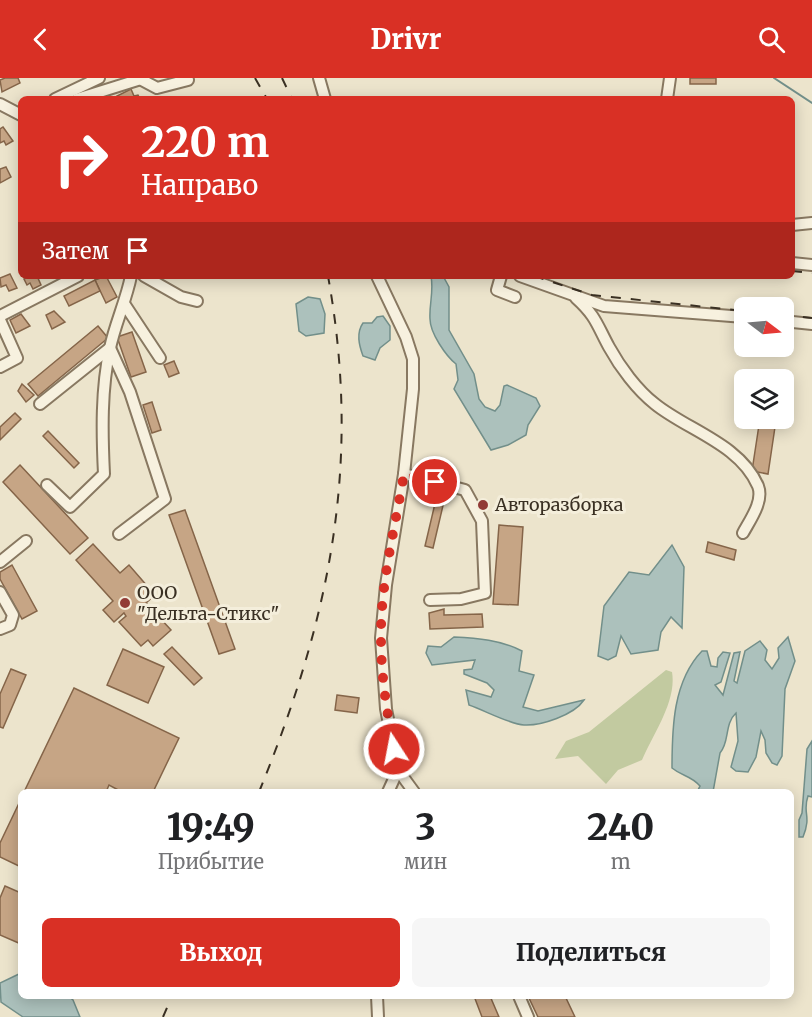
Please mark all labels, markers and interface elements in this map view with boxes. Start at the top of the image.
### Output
text: Drivr [370,22,442,56]
icon: back [24,23,57,56]
icon: search [755,23,788,56]
text: 220 m [141,116,269,168]
icon: right [42,120,120,198]
text: Направо [141,168,258,202]
icon: arrive [121,234,154,267]
text: Затем [42,237,109,265]
north arrow [734,297,794,357]
map controls [734,297,794,429]
button: layers [734,369,794,429]
pin [409,456,460,507]
icon: arrive [418,465,451,498]
place label: Авторазборка [494,493,624,516]
marker: Авторазборка [476,498,490,512]
place label: ООО "Дельта-Стикс" [137,581,279,625]
marker: ООО "Дельта-Стикс" [118,596,132,610]
position arrow [362,717,426,781]
text: 19:49 [167,805,255,850]
text: 3 [415,805,436,850]
text: 240 [587,805,654,850]
text: Прибытие [158,849,264,874]
text: мин [404,849,447,874]
text: m [611,849,631,874]
button: Выход [42,918,400,987]
button: Поделиться [412,918,770,987]

